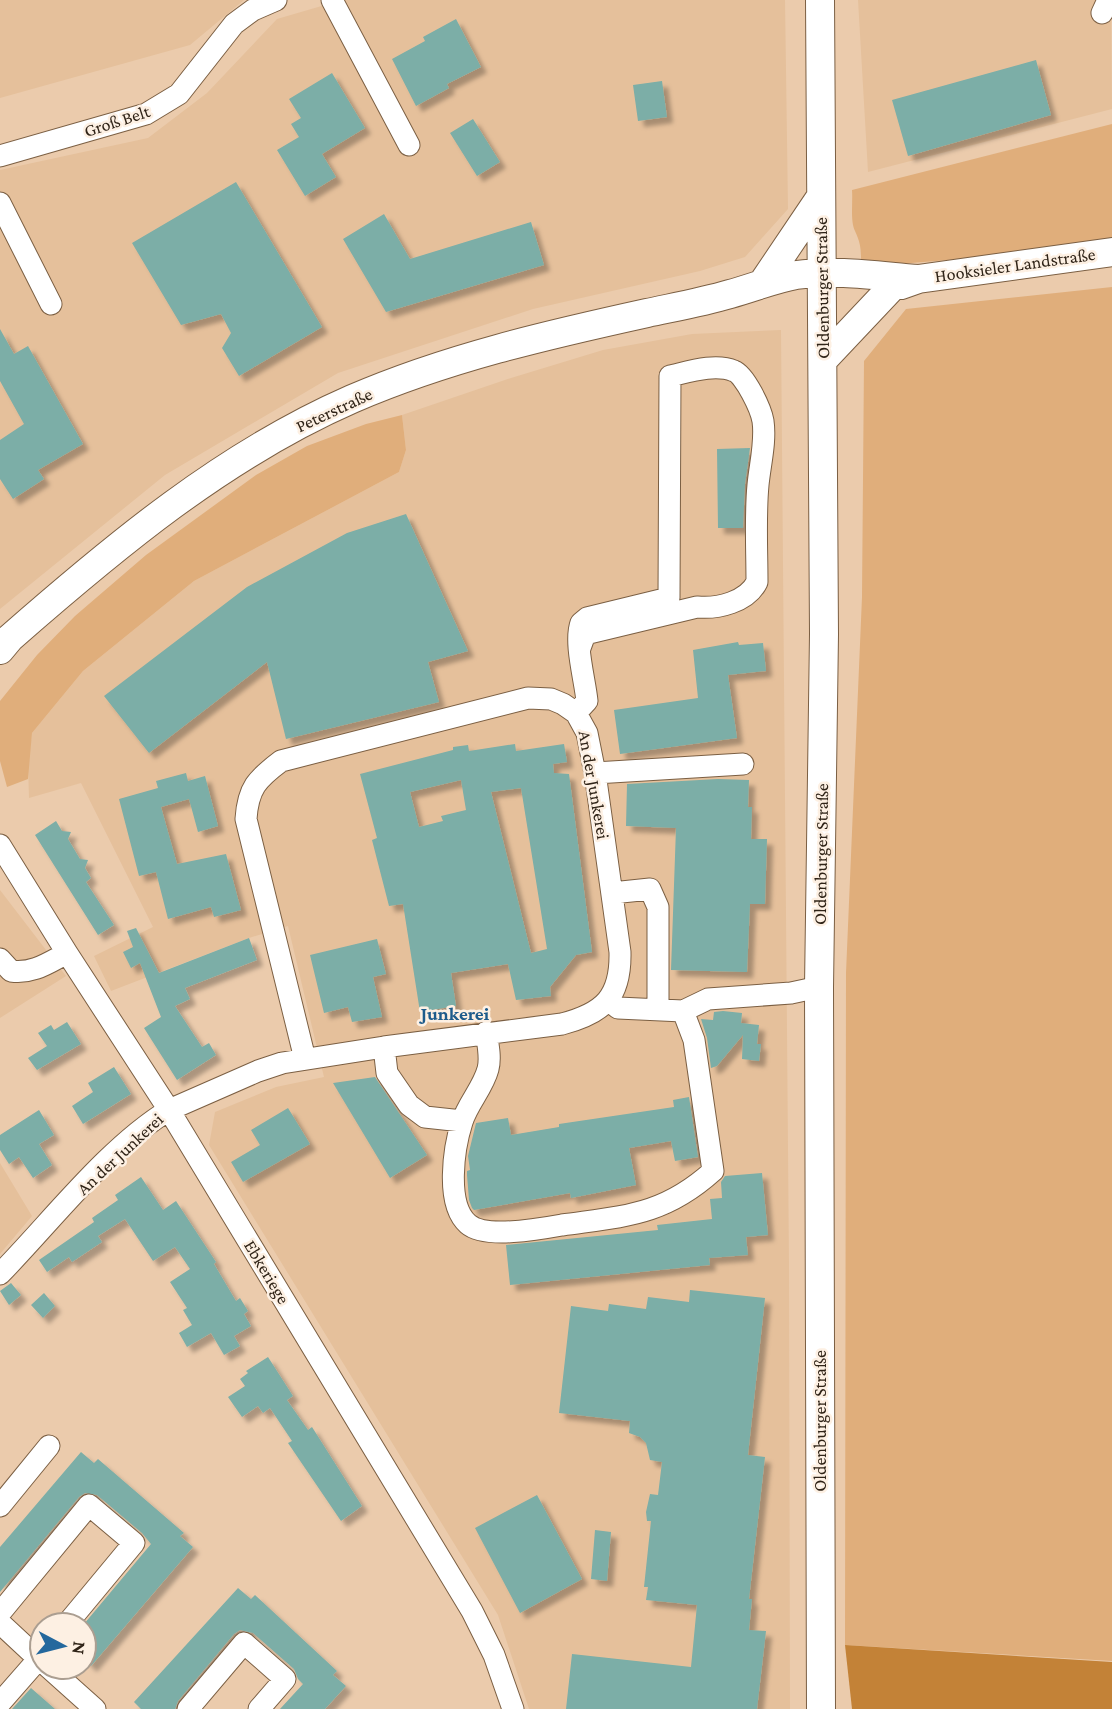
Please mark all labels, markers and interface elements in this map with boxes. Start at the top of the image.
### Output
street label: Groß Belt [81,101,153,141]
street label: Oldenburger Straße [811,217,833,359]
street label: Hooksieler Landstraße [933,244,1097,286]
street label: Peterstraße [293,384,375,436]
street label: An der Junkerei [575,729,613,841]
street label: Oldenburger Straße [810,783,832,925]
district label: Junkerei [419,1003,490,1024]
street label: An der Junkerei [73,1109,167,1199]
street label: Ebkeriege [240,1236,294,1308]
street label: Oldenburger Straße [810,1350,830,1492]
north arrow [28,1611,98,1681]
text: N [68,1640,91,1656]

